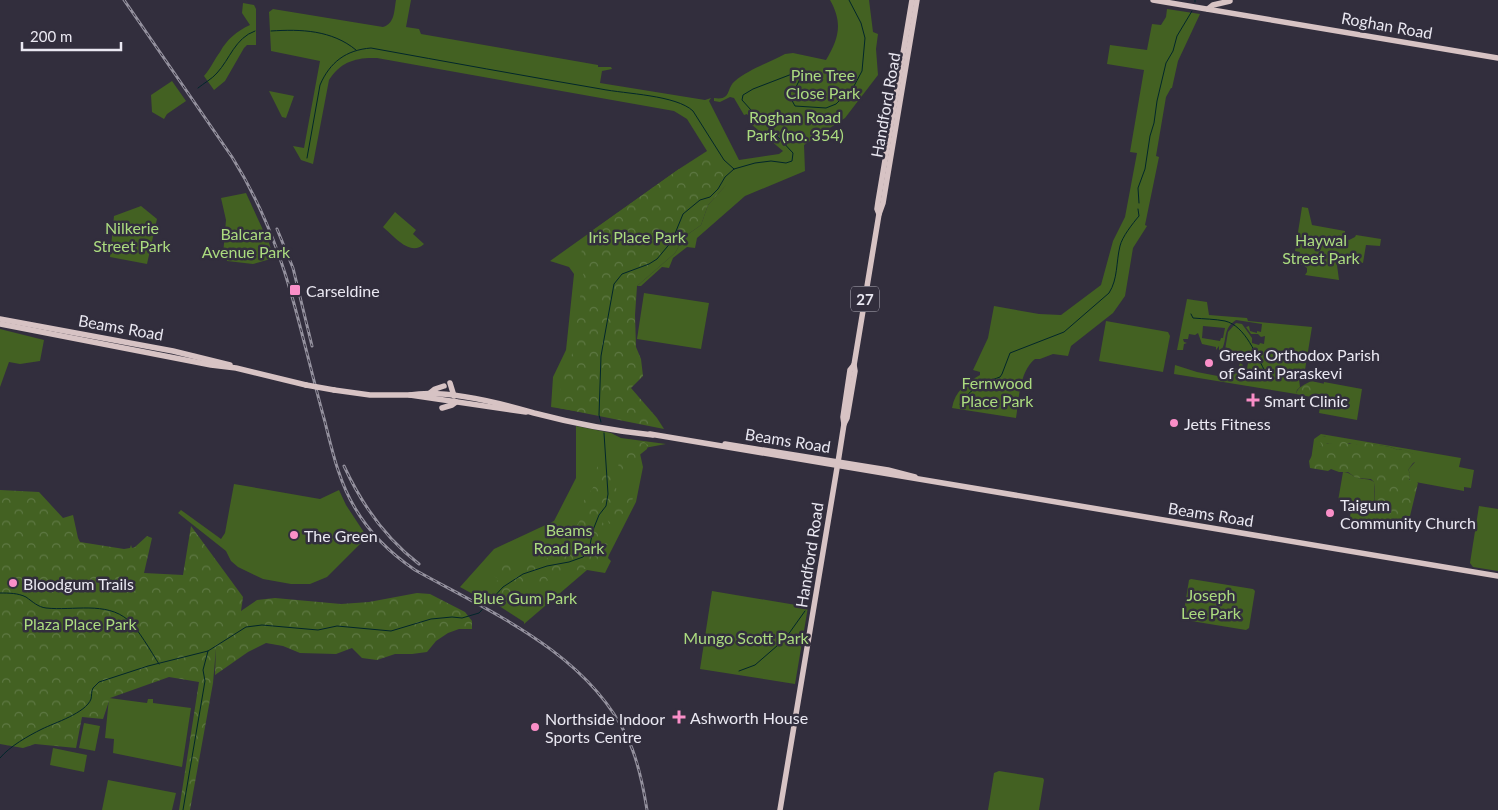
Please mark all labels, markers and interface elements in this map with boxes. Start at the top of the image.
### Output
street label: Roghan Road [1340,8,1434,42]
scale bar [22,20,121,52]
text: 200 m [30,27,72,45]
street label: Handford Road [866,51,904,159]
park label: Pine Tree Close Park [786,65,861,102]
park label: Roghan Road Park (no. 354) [746,107,844,144]
park label: Nilkerie Street Park [93,218,172,255]
park label: Balcara Avenue Park [202,224,291,261]
park label: Iris Place Park [588,227,687,246]
park label: Haywal Street Park [1282,230,1361,267]
place label: Carseldine [306,281,380,300]
marker: Carseldine [288,283,302,297]
road number: 27 [851,286,879,312]
street label: Beams Road [77,310,165,344]
place label: Greek Orthodox Parish of Saint Paraskevi [1219,345,1380,382]
marker: Greek Orthodox Parish of Saint Paraskevi [1203,357,1215,369]
park label: Fernwood Place Park [961,373,1034,410]
place label: Smart Clinic [1264,391,1348,410]
marker: Smart Clinic [1246,393,1260,407]
place label: Jetts Fitness [1184,414,1271,433]
marker: Jetts Fitness [1168,417,1180,429]
street label: Beams Road [744,424,832,456]
place label: Taigum Community Church [1340,495,1476,532]
street label: Beams Road [1167,498,1255,530]
street label: Handford Road [791,501,827,609]
marker: Taigum Community Church [1324,507,1336,519]
park label: Beams Road Park [534,520,605,557]
place label: The Green [304,526,378,545]
marker: The Green [288,529,300,541]
place label: Bloodgum Trails [23,574,134,593]
marker: Bloodgum Trails [7,577,19,589]
park label: Joseph Lee Park [1181,585,1242,622]
park label: Blue Gum Park [473,588,578,607]
park label: Plaza Place Park [23,614,137,633]
park label: Mungo Scott Park [683,628,809,647]
place label: Ashworth House [690,708,808,727]
place label: Northside Indoor Sports Centre [545,709,665,746]
marker: Ashworth House [672,710,686,724]
marker: Northside Indoor Sports Centre [529,721,541,733]

